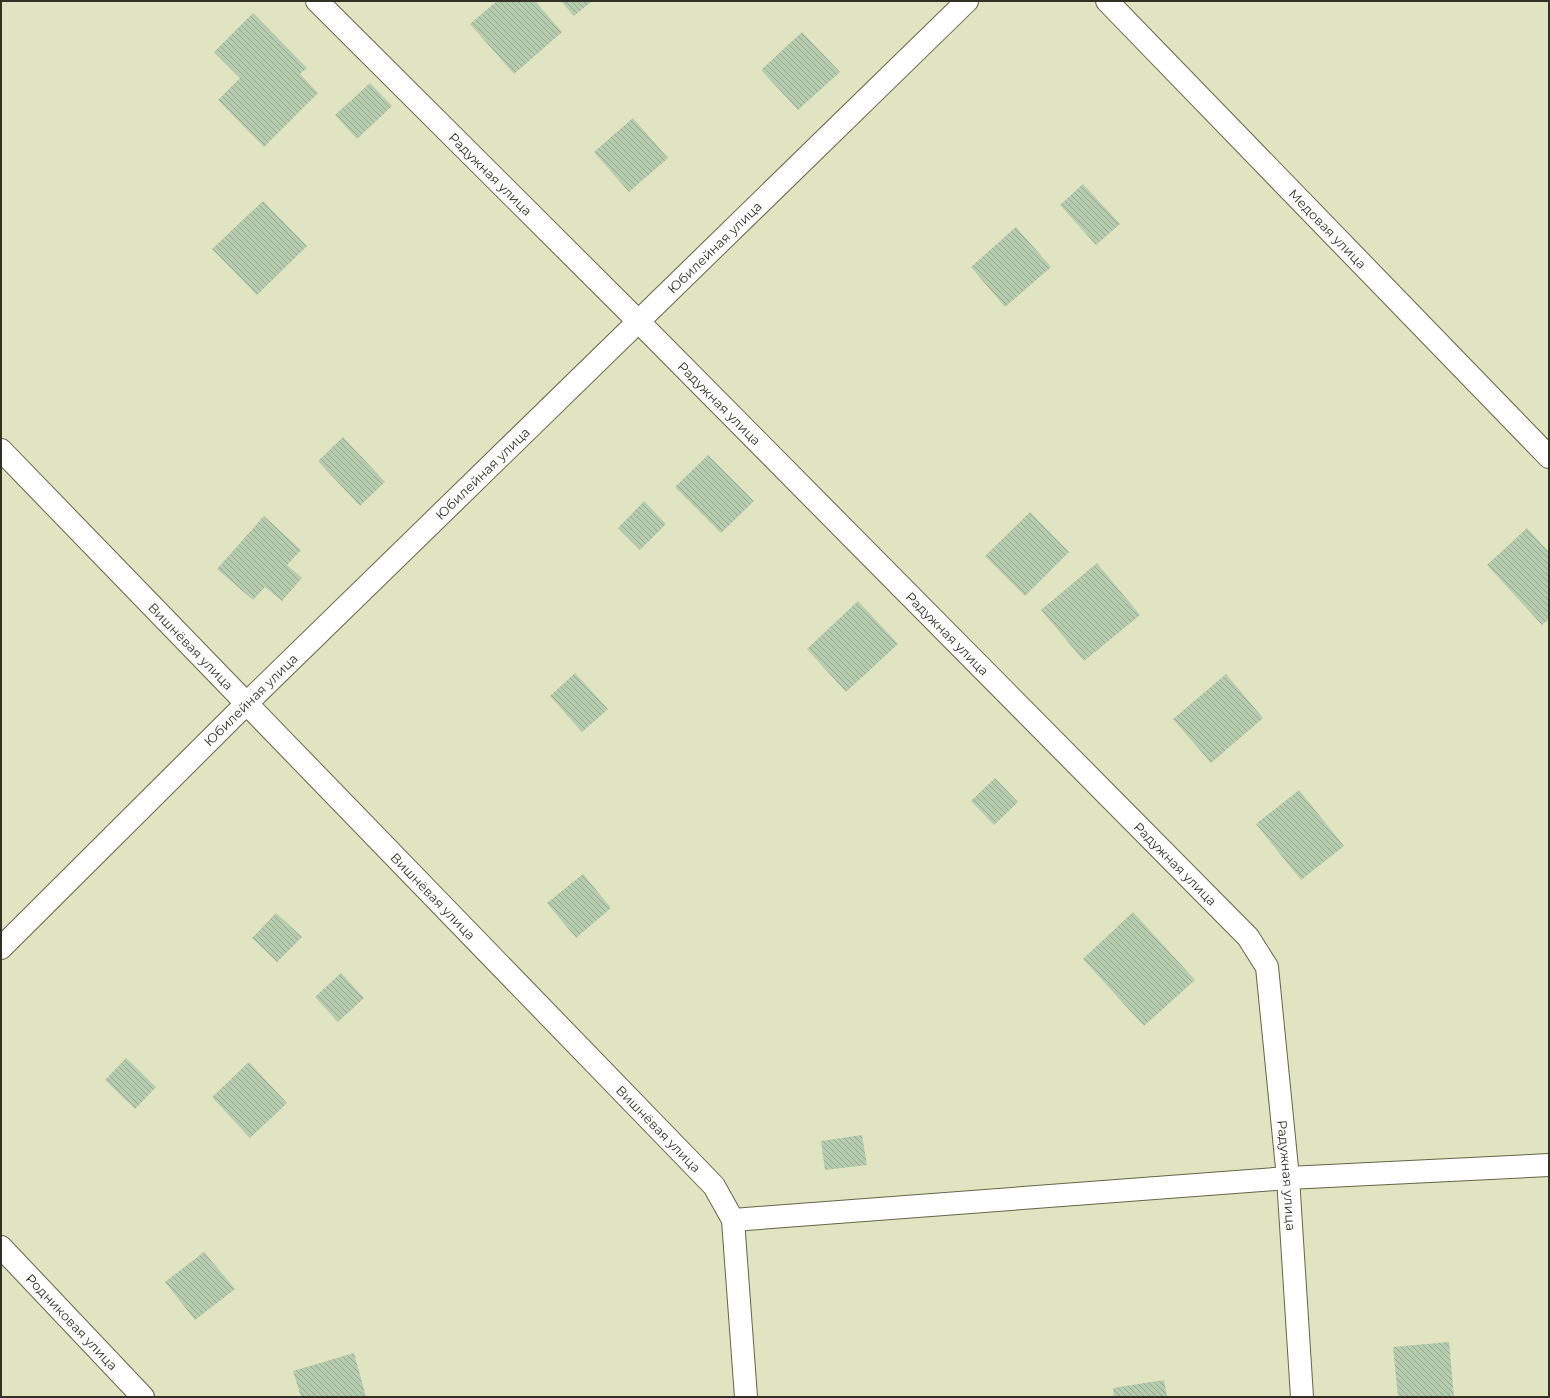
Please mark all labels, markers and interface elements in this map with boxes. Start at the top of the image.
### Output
street label: Радужная улица [446,129,536,219]
street label: Медовая улица [1285,185,1370,272]
street label: Юбилейная улица [664,198,765,297]
street label: Радужная улица [675,358,764,448]
street label: Юбилейная улица [432,424,533,523]
street label: Радужная улица [903,588,992,679]
street label: Вишнёвая улица [145,599,237,693]
street label: Юбилейная улица [200,650,301,749]
street label: Радужная улица [1131,819,1220,909]
street label: Вишнёвая улица [387,849,479,943]
street label: Вишнёвая улица [613,1082,704,1176]
street label: Радужная улица [1274,1119,1299,1231]
street label: Родниковая улица [22,1270,121,1373]

